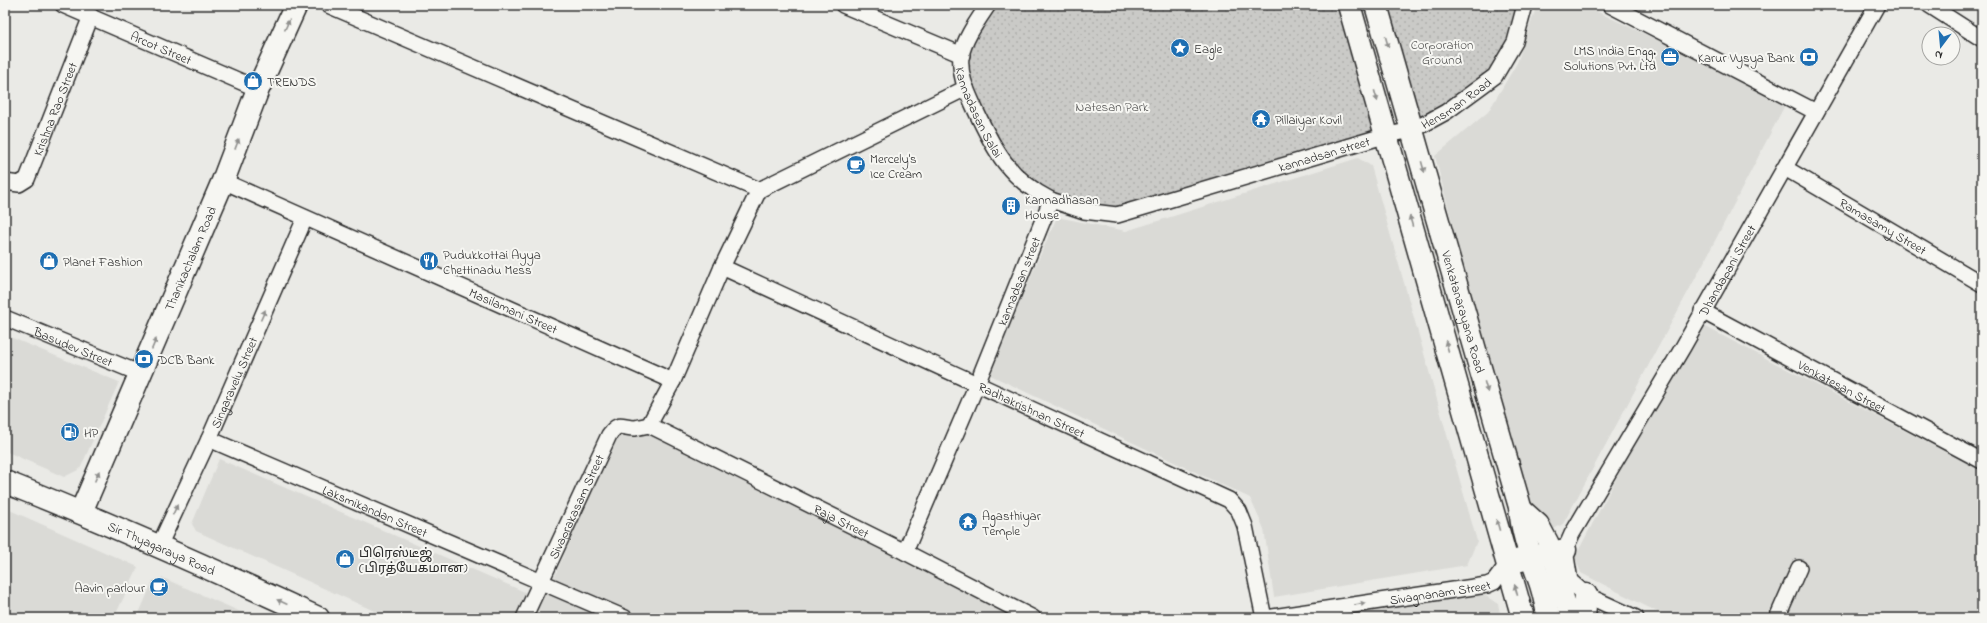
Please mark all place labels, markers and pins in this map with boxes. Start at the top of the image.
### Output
place icon: Eagle [1169,37,1191,59]
place label: Eagle [1194,40,1222,60]
place label: LMS India Engg. Solutions Pvt. Ltd [1563,42,1657,76]
office icon: LMS India Engg. Solutions Pvt. Ltd [1659,46,1681,68]
bank icon: Karur Vysya Bank [1798,46,1820,68]
place label: Karur Vysya Bank [1698,49,1795,69]
shop icon: TRENDS [242,70,264,92]
place label: TRENDS [267,73,316,92]
temple icon: Pillaiyar Kovil [1250,108,1272,130]
place label: Pillaiyar Kovil [1275,111,1342,131]
place label: Mercely's Ice Cream [870,150,922,184]
cafe icon: Mercely's Ice Cream [845,154,867,176]
place label: Kannadhasan House [1025,191,1099,225]
building icon: Kannadhasan House [1000,195,1022,217]
place label: Pudukkottai Ayya Chettinadu Mess [443,246,541,280]
shop icon: Planet Fashion [38,250,60,272]
restaurant icon: Pudukkottai Ayya Chettinadu Mess [418,250,440,272]
place label: Planet Fashion [63,253,143,272]
bank icon: DCB Bank [133,348,155,370]
place label: DCB Bank [157,351,215,370]
fuel station icon: HP [59,421,81,443]
place label: HP [84,424,99,443]
place label: Agasthiyar Temple [982,507,1042,541]
temple icon: Agasthiyar Temple [957,511,979,533]
place label: பிரெஸ்டீஜ் (பிரத்யேகமான) [359,544,468,578]
shop icon: பிரெஸ்டீஜ் (பிரத்யேகமான) [334,548,356,570]
cafe icon: Aavin parlour [148,576,170,598]
place label: Aavin parlour [74,579,146,598]

